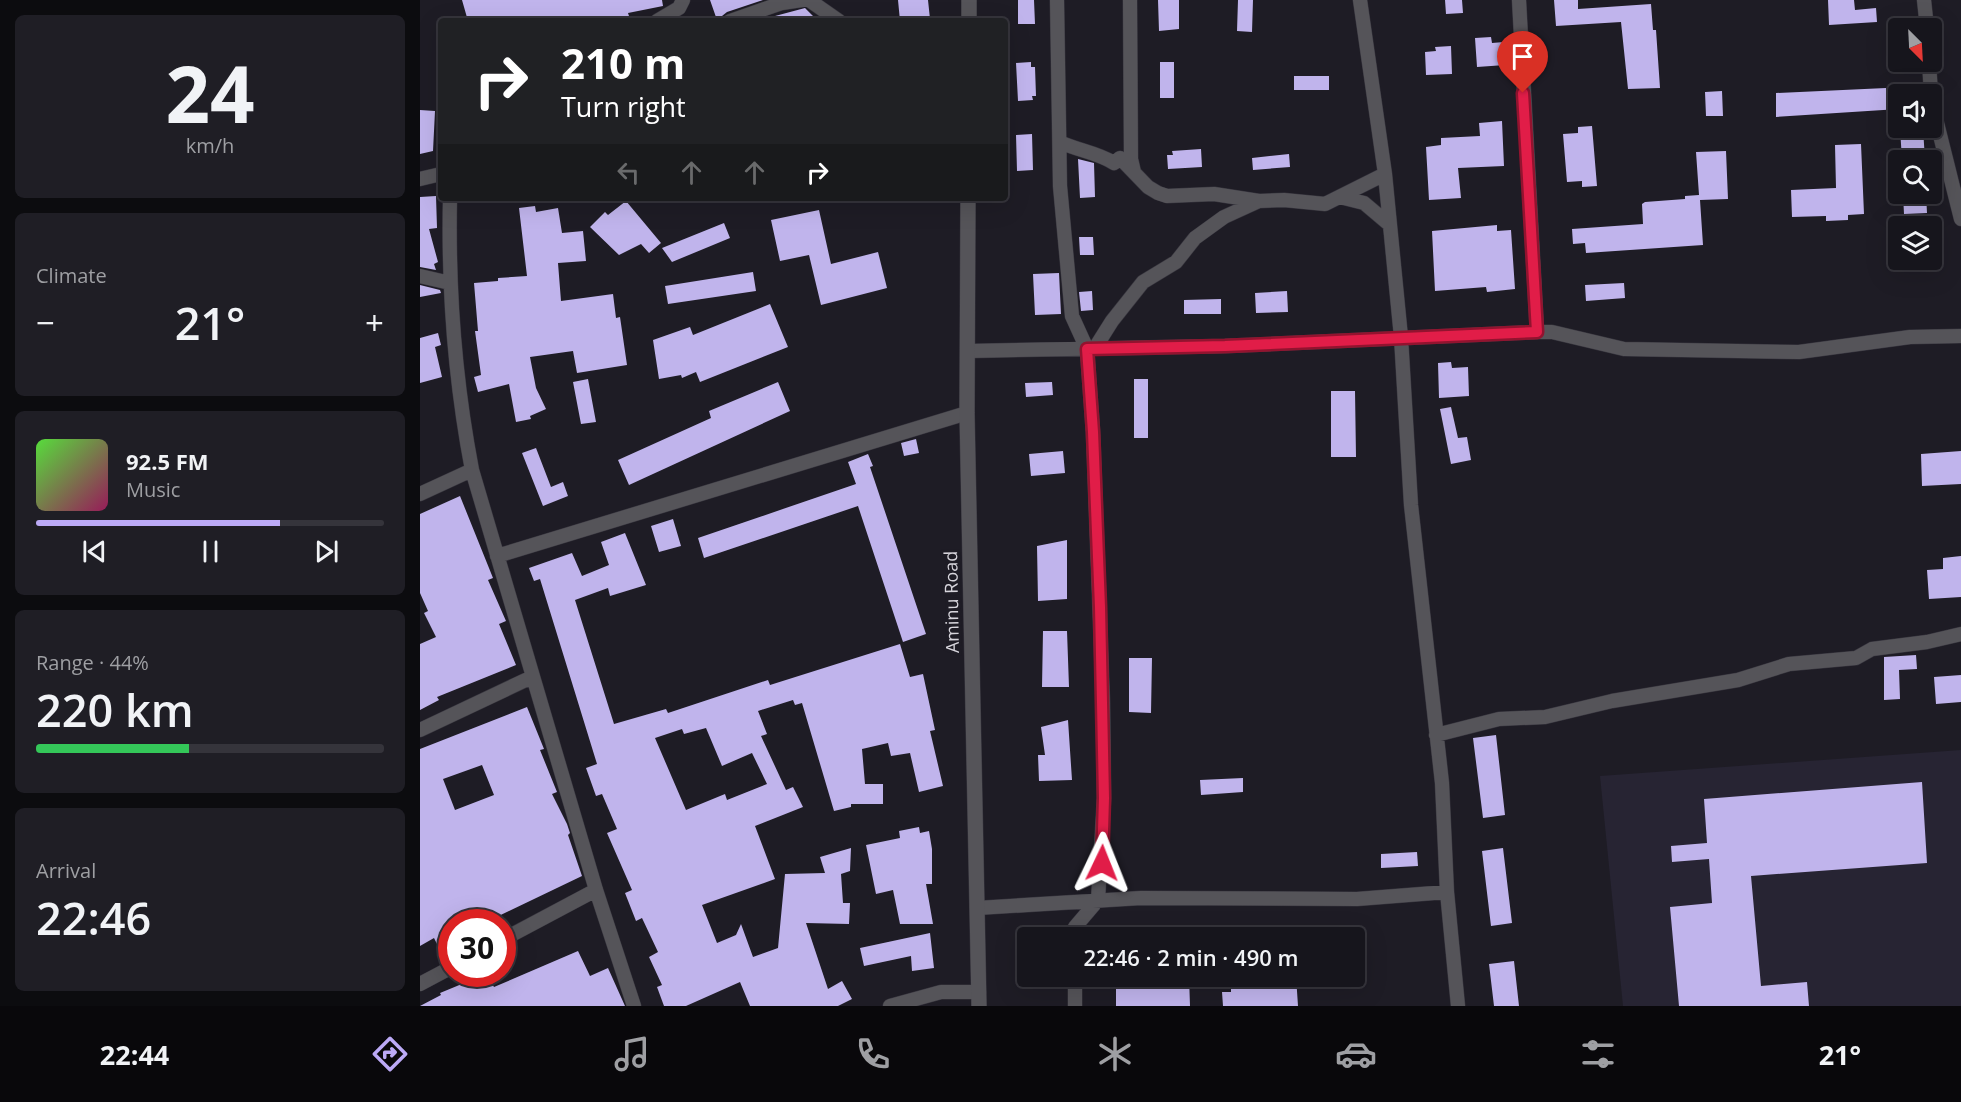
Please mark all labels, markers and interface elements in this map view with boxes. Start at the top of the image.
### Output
north arrow [1888,18,1942,72]
map controls [1888,18,1942,270]
pin [1497,31,1548,93]
text: 210 m [561,34,685,91]
text: 24 [165,40,255,146]
icon: arrive [1506,40,1539,73]
icon: right [462,42,540,120]
button: sound [1888,84,1942,138]
text: Turn right [561,88,686,125]
text: km/h [186,132,234,159]
button: search [1888,150,1942,204]
icon: left [612,156,645,189]
icon: ahead [675,156,708,189]
icon: ahead [738,156,771,189]
icon: right [801,156,834,189]
button: layers [1888,216,1942,270]
text: Climate [36,262,107,289]
text: 21° [175,292,245,353]
text: − [36,300,55,345]
text: + [365,300,384,345]
text: 92.5 FM [126,446,209,476]
text: Music [126,476,180,503]
icon: previous [78,535,111,568]
icon: pause [194,535,227,568]
icon: next [310,535,343,568]
street label: Aminu Road [938,551,964,653]
text: Range · 44% [36,649,149,676]
text: 220 km [36,679,194,740]
position arrow [1070,831,1134,895]
text: Arrival [36,857,96,884]
text: 22:46 [36,887,151,948]
speed limit sign: 30 [438,909,516,987]
text: 22:46 · 2 min · 490 m [1083,942,1299,972]
icon: directions [369,1033,411,1075]
icon: music [611,1033,653,1075]
icon: phone [852,1033,894,1075]
icon: climate [1094,1033,1136,1075]
icon: car [1335,1033,1377,1075]
icon: filters [1577,1033,1619,1075]
text: 22:44 [100,1036,169,1073]
text: 21° [1819,1036,1861,1073]

